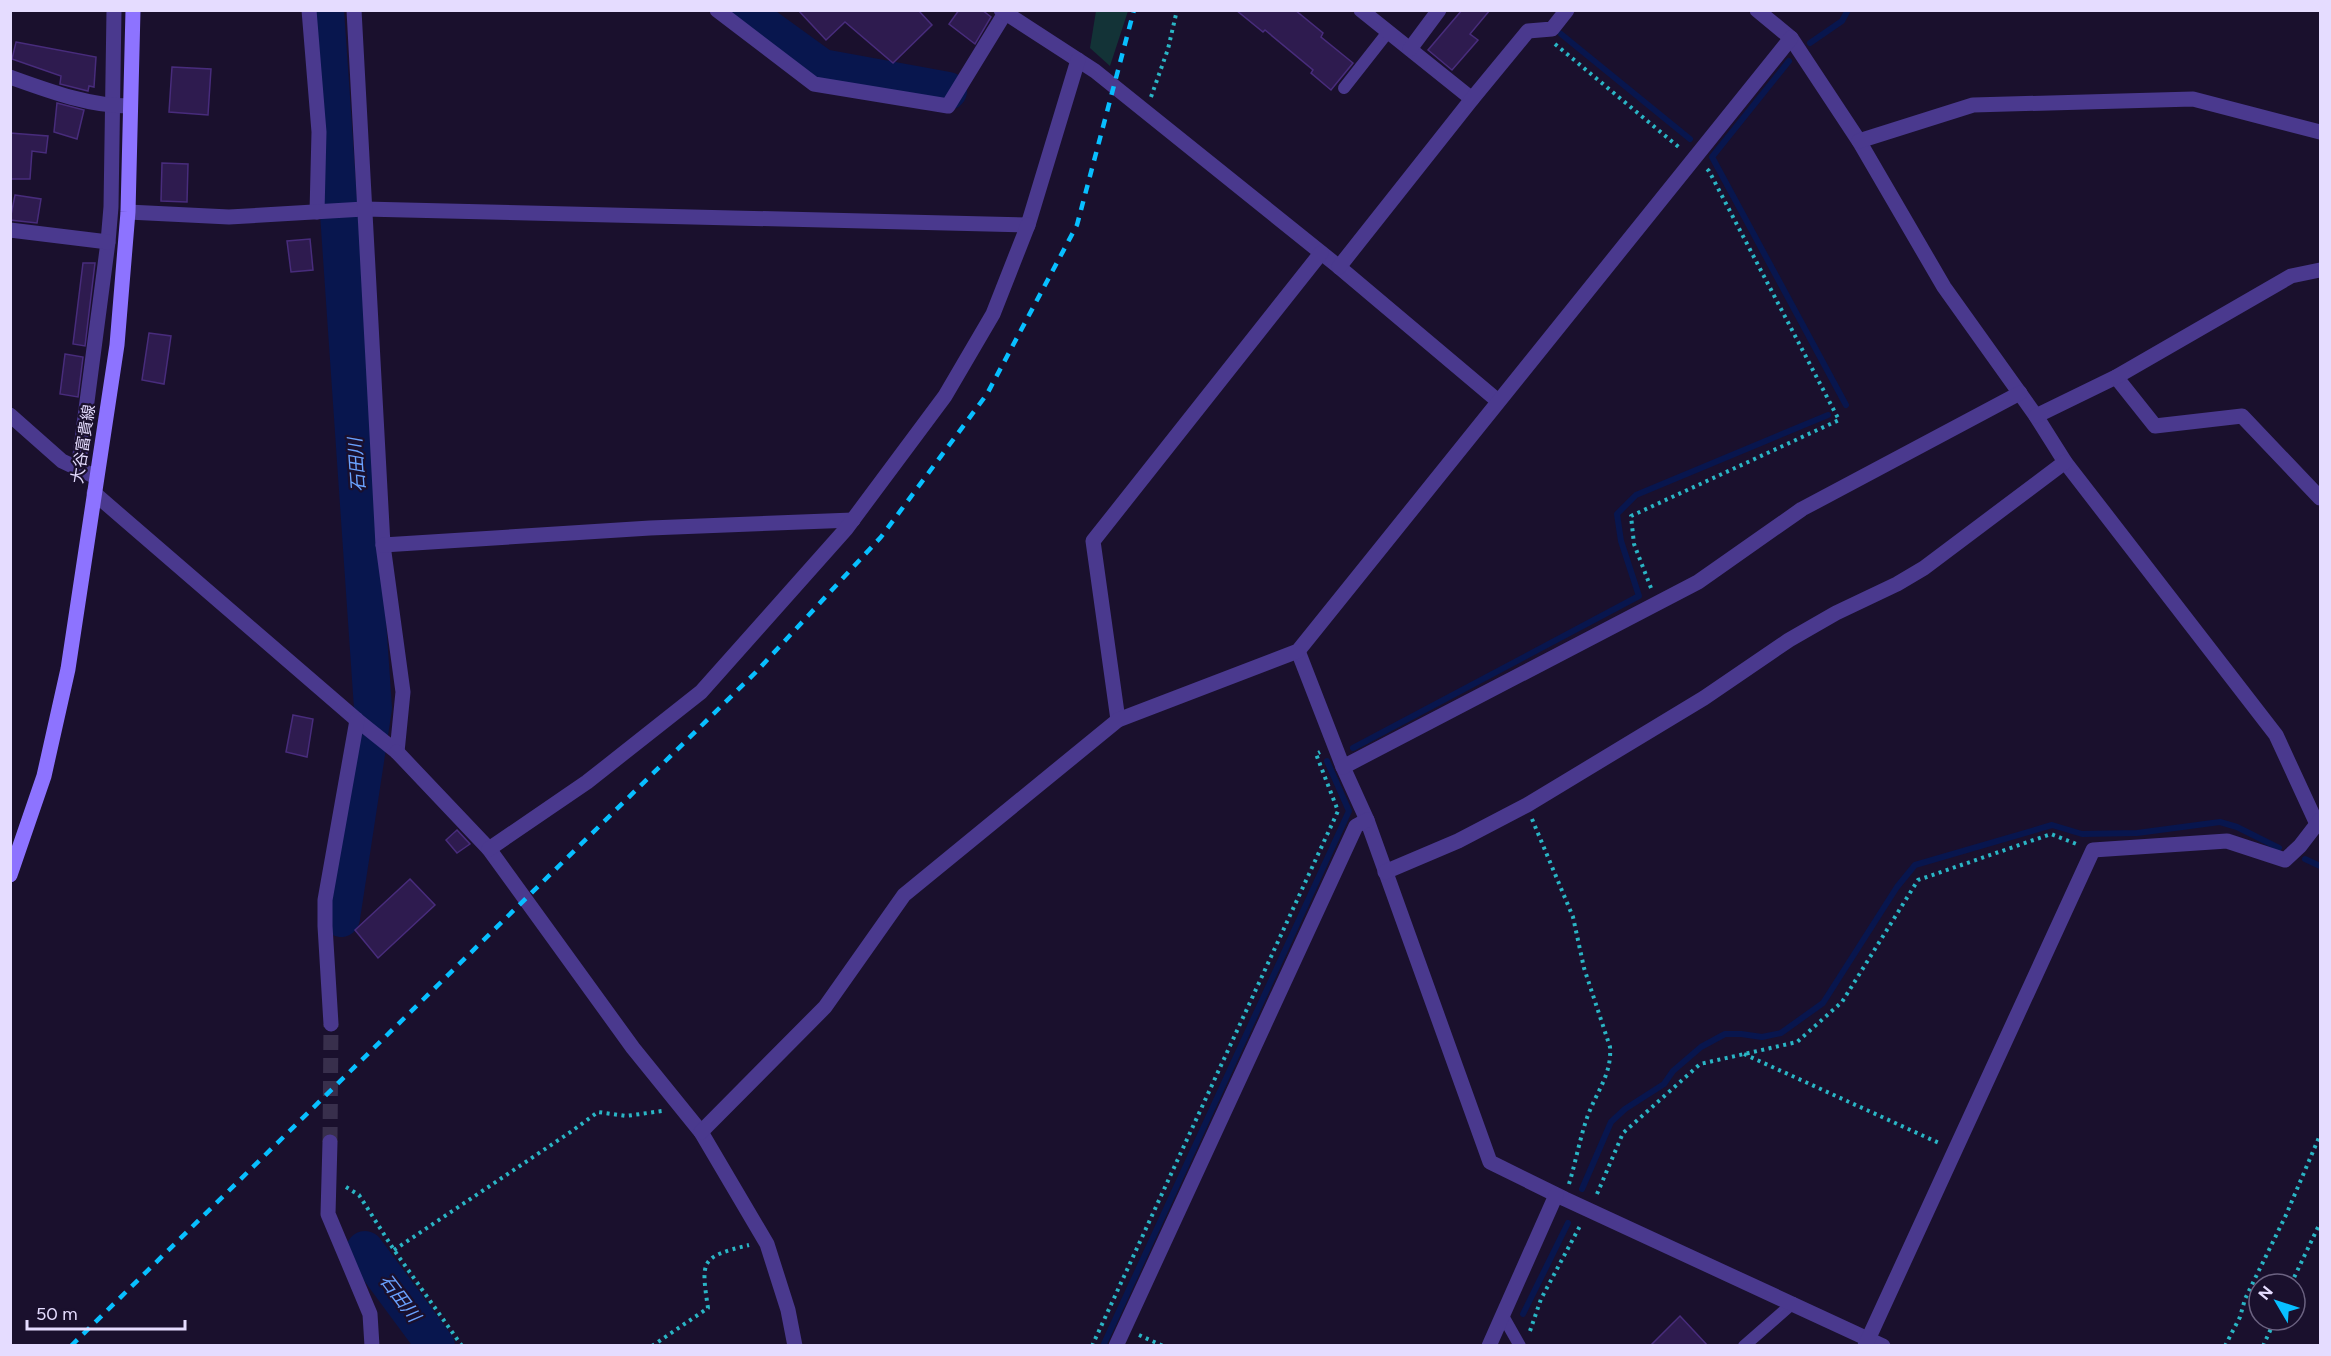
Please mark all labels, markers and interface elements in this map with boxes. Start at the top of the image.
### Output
street label: 大谷富貴線 [67,403,99,485]
water label: 石田川 [344,435,370,493]
water label: 石田川 [375,1270,426,1328]
north arrow [2247,1272,2307,1332]
text: N [2254,1282,2277,1304]
scale bar [27,1293,184,1331]
text: 50 m [36,1303,78,1325]

